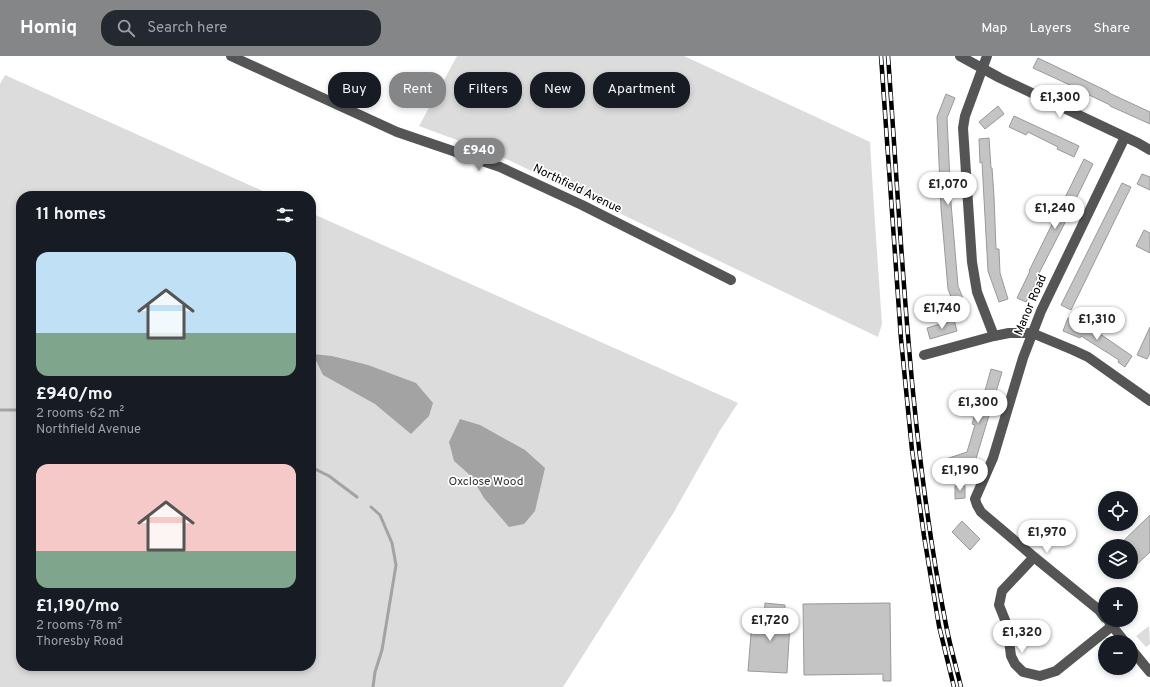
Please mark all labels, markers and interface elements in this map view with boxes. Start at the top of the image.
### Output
search box [101,10,381,46]
text: Homiq [20,16,77,40]
icon: search [115,17,137,39]
text: Search here [147,19,227,38]
text: Map [981,20,1007,37]
text: Layers [1029,20,1071,37]
text: Share [1093,20,1130,37]
chip: Buy [328,72,381,108]
chip: Rent [389,72,446,108]
chip: Filters [454,72,522,108]
chip: New [530,72,585,108]
chip: Apartment [593,72,690,108]
pin: £1,300 [1027,85,1093,119]
text: £1,300 [1039,90,1081,106]
pin: £940 [455,138,503,172]
text: £940 [463,143,495,159]
street label: Northfield Avenue [530,161,624,217]
pin: £1,070 [915,172,981,206]
text: £1,070 [928,177,968,193]
pin: £1,240 [1022,196,1088,230]
text: £1,240 [1034,201,1076,217]
text: 11 homes [36,204,106,226]
icon: filters [274,204,296,226]
street label: Manor Road [1011,272,1051,338]
icon: home [130,278,202,350]
pin: £1,740 [909,296,975,330]
text: £1,740 [923,301,961,317]
pin: £1,310 [1064,307,1130,341]
text: £1,310 [1078,312,1116,328]
text: £940/mo [36,384,112,406]
pin: £1,300 [945,390,1011,424]
text: £1,300 [957,395,999,411]
text: 2 rooms · 62 m² [36,406,124,422]
text: Northfield Avenue [36,422,141,438]
pin: £1,190 [927,458,993,492]
text: £1,190 [941,463,979,479]
park label: Oxclose Wood [449,474,523,490]
icon: home [130,490,202,562]
map controls [1098,491,1138,675]
button: locate [1098,491,1138,531]
pin: £1,970 [1014,520,1080,554]
text: £1,970 [1027,525,1067,541]
button: layers [1098,539,1138,579]
button: + [1098,587,1138,627]
text: £1,190/mo [36,596,119,618]
pin: £1,720 [737,608,803,642]
text: £1,720 [751,613,789,629]
text: 2 rooms · 78 m² [36,618,122,634]
pin: £1,320 [989,620,1055,654]
text: £1,320 [1002,625,1042,641]
text: Thoresby Road [36,634,123,650]
button: − [1098,635,1138,675]

